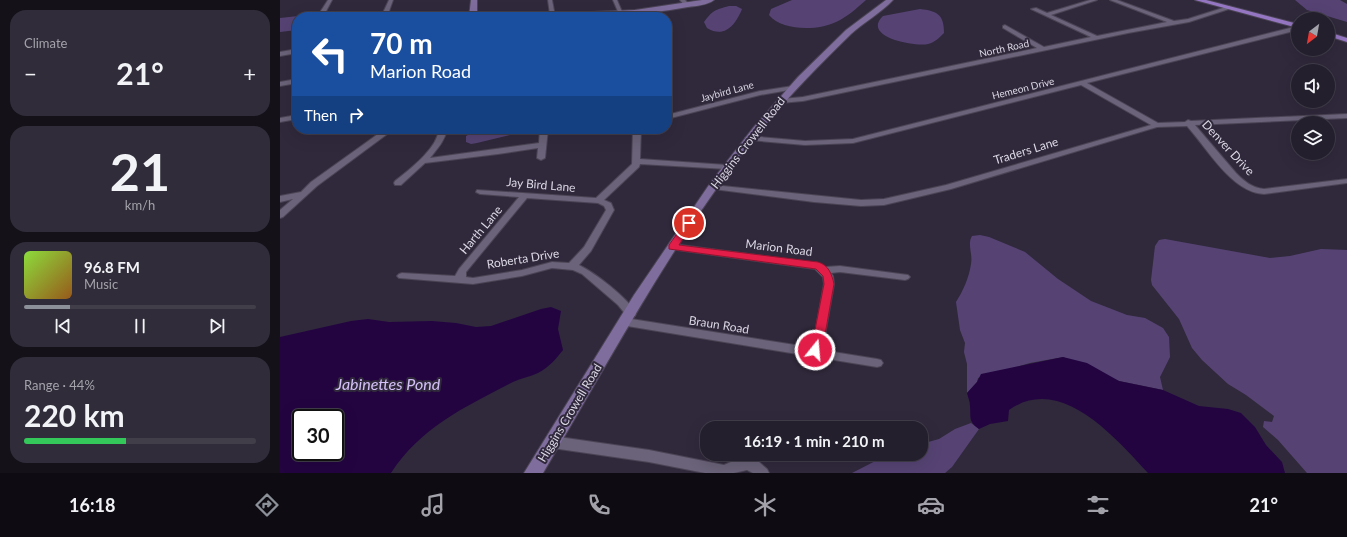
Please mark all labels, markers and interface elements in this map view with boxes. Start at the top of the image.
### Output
north arrow [1291,12,1335,56]
map controls [1291,12,1335,160]
text: 70 m [370,26,433,60]
icon: left [304,28,356,80]
text: Climate [24,35,67,51]
street label: North Road [978,37,1030,59]
text: 21° [116,55,164,91]
text: − [24,60,37,87]
text: + [243,60,256,87]
text: Marion Road [370,60,471,82]
button: sound [1291,64,1335,108]
street label: Hemeon Drive [991,74,1055,102]
street label: Jaybird Lane [699,78,755,104]
street label: Higgins Crowell Road [707,94,788,191]
icon: right [345,104,367,126]
text: Then [304,106,337,124]
button: layers [1291,116,1335,160]
street label: Denver Drive [1199,117,1258,178]
street label: Traders Lane [992,134,1060,167]
text: 21 [110,140,170,202]
street label: Jay Bird Lane [506,174,576,195]
text: km/h [125,197,155,213]
street label: Harth Lane [456,202,505,257]
pin [672,206,706,240]
icon: arrive [678,212,700,234]
street label: Marion Road [745,236,813,259]
street label: Roberta Drive [486,245,560,272]
text: 96.8 FM [84,258,140,276]
text: Music [84,276,118,292]
street label: Braun Road [688,312,750,337]
icon: previous [52,315,74,337]
icon: pause [129,315,151,337]
icon: next [206,315,228,337]
position arrow [794,329,836,371]
street label: Higgins Crowell Road [534,361,605,465]
water label: Jabinettes Pond [335,374,441,393]
text: Range · 44% [24,377,95,393]
text: 220 km [24,397,125,433]
speed limit sign: 30 [292,409,344,461]
text: 16:19 · 1 min · 210 m [744,432,884,450]
icon: directions [253,491,281,519]
icon: music [419,491,447,519]
icon: phone [585,491,613,519]
icon: climate [751,491,779,519]
icon: car [917,491,945,519]
icon: filters [1084,491,1112,519]
text: 16:18 [69,494,115,516]
text: 21° [1250,494,1278,516]

